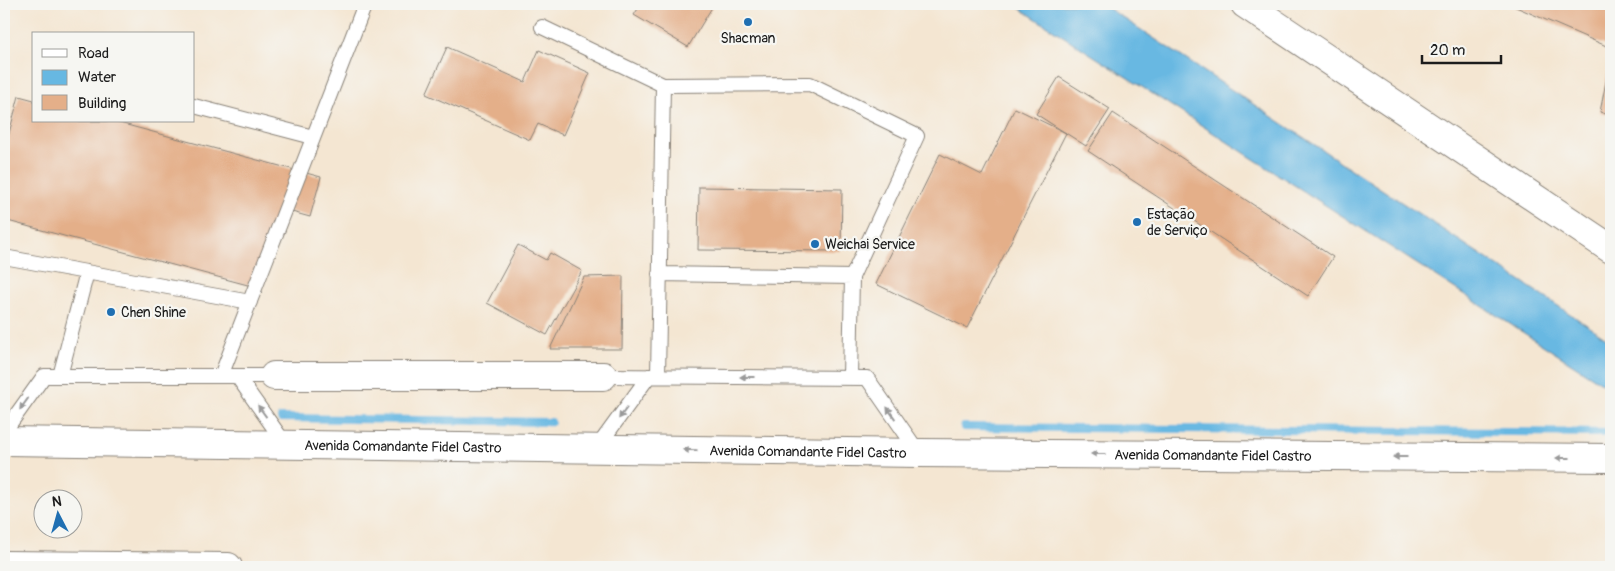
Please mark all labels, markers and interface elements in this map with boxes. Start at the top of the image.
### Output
marker: Shacman [742,16,754,28]
place label: Shacman [721,30,775,47]
legend [32,32,195,122]
scale bar [1422,32,1501,64]
text: 20 m [1430,41,1465,60]
text: Road [78,44,109,63]
text: Water [78,68,117,87]
text: Building [78,94,126,113]
place label: Estação de Serviço [1147,206,1208,239]
marker: Estação de Serviço [1131,216,1143,228]
place label: Weichai Service [825,236,915,253]
marker: Weichai Service [809,238,821,250]
place label: Chen Shine [121,304,186,321]
marker: Chen Shine [105,306,117,318]
one-way arrow [739,373,755,381]
one-way arrow [19,397,29,411]
one-way arrow [257,404,267,417]
one-way arrow [618,406,628,420]
one-way arrow [886,406,896,420]
street label: Avenida Comandante Fidel Castro [304,437,502,457]
street label: Avenida Comandante Fidel Castro [709,442,907,462]
one-way arrow [682,446,698,454]
street label: Avenida Comandante Fidel Castro [1114,446,1312,465]
one-way arrow [1089,450,1105,458]
one-way arrow [1392,453,1408,461]
one-way arrow [1554,454,1570,462]
north arrow [32,488,82,538]
text: N [51,493,62,511]

